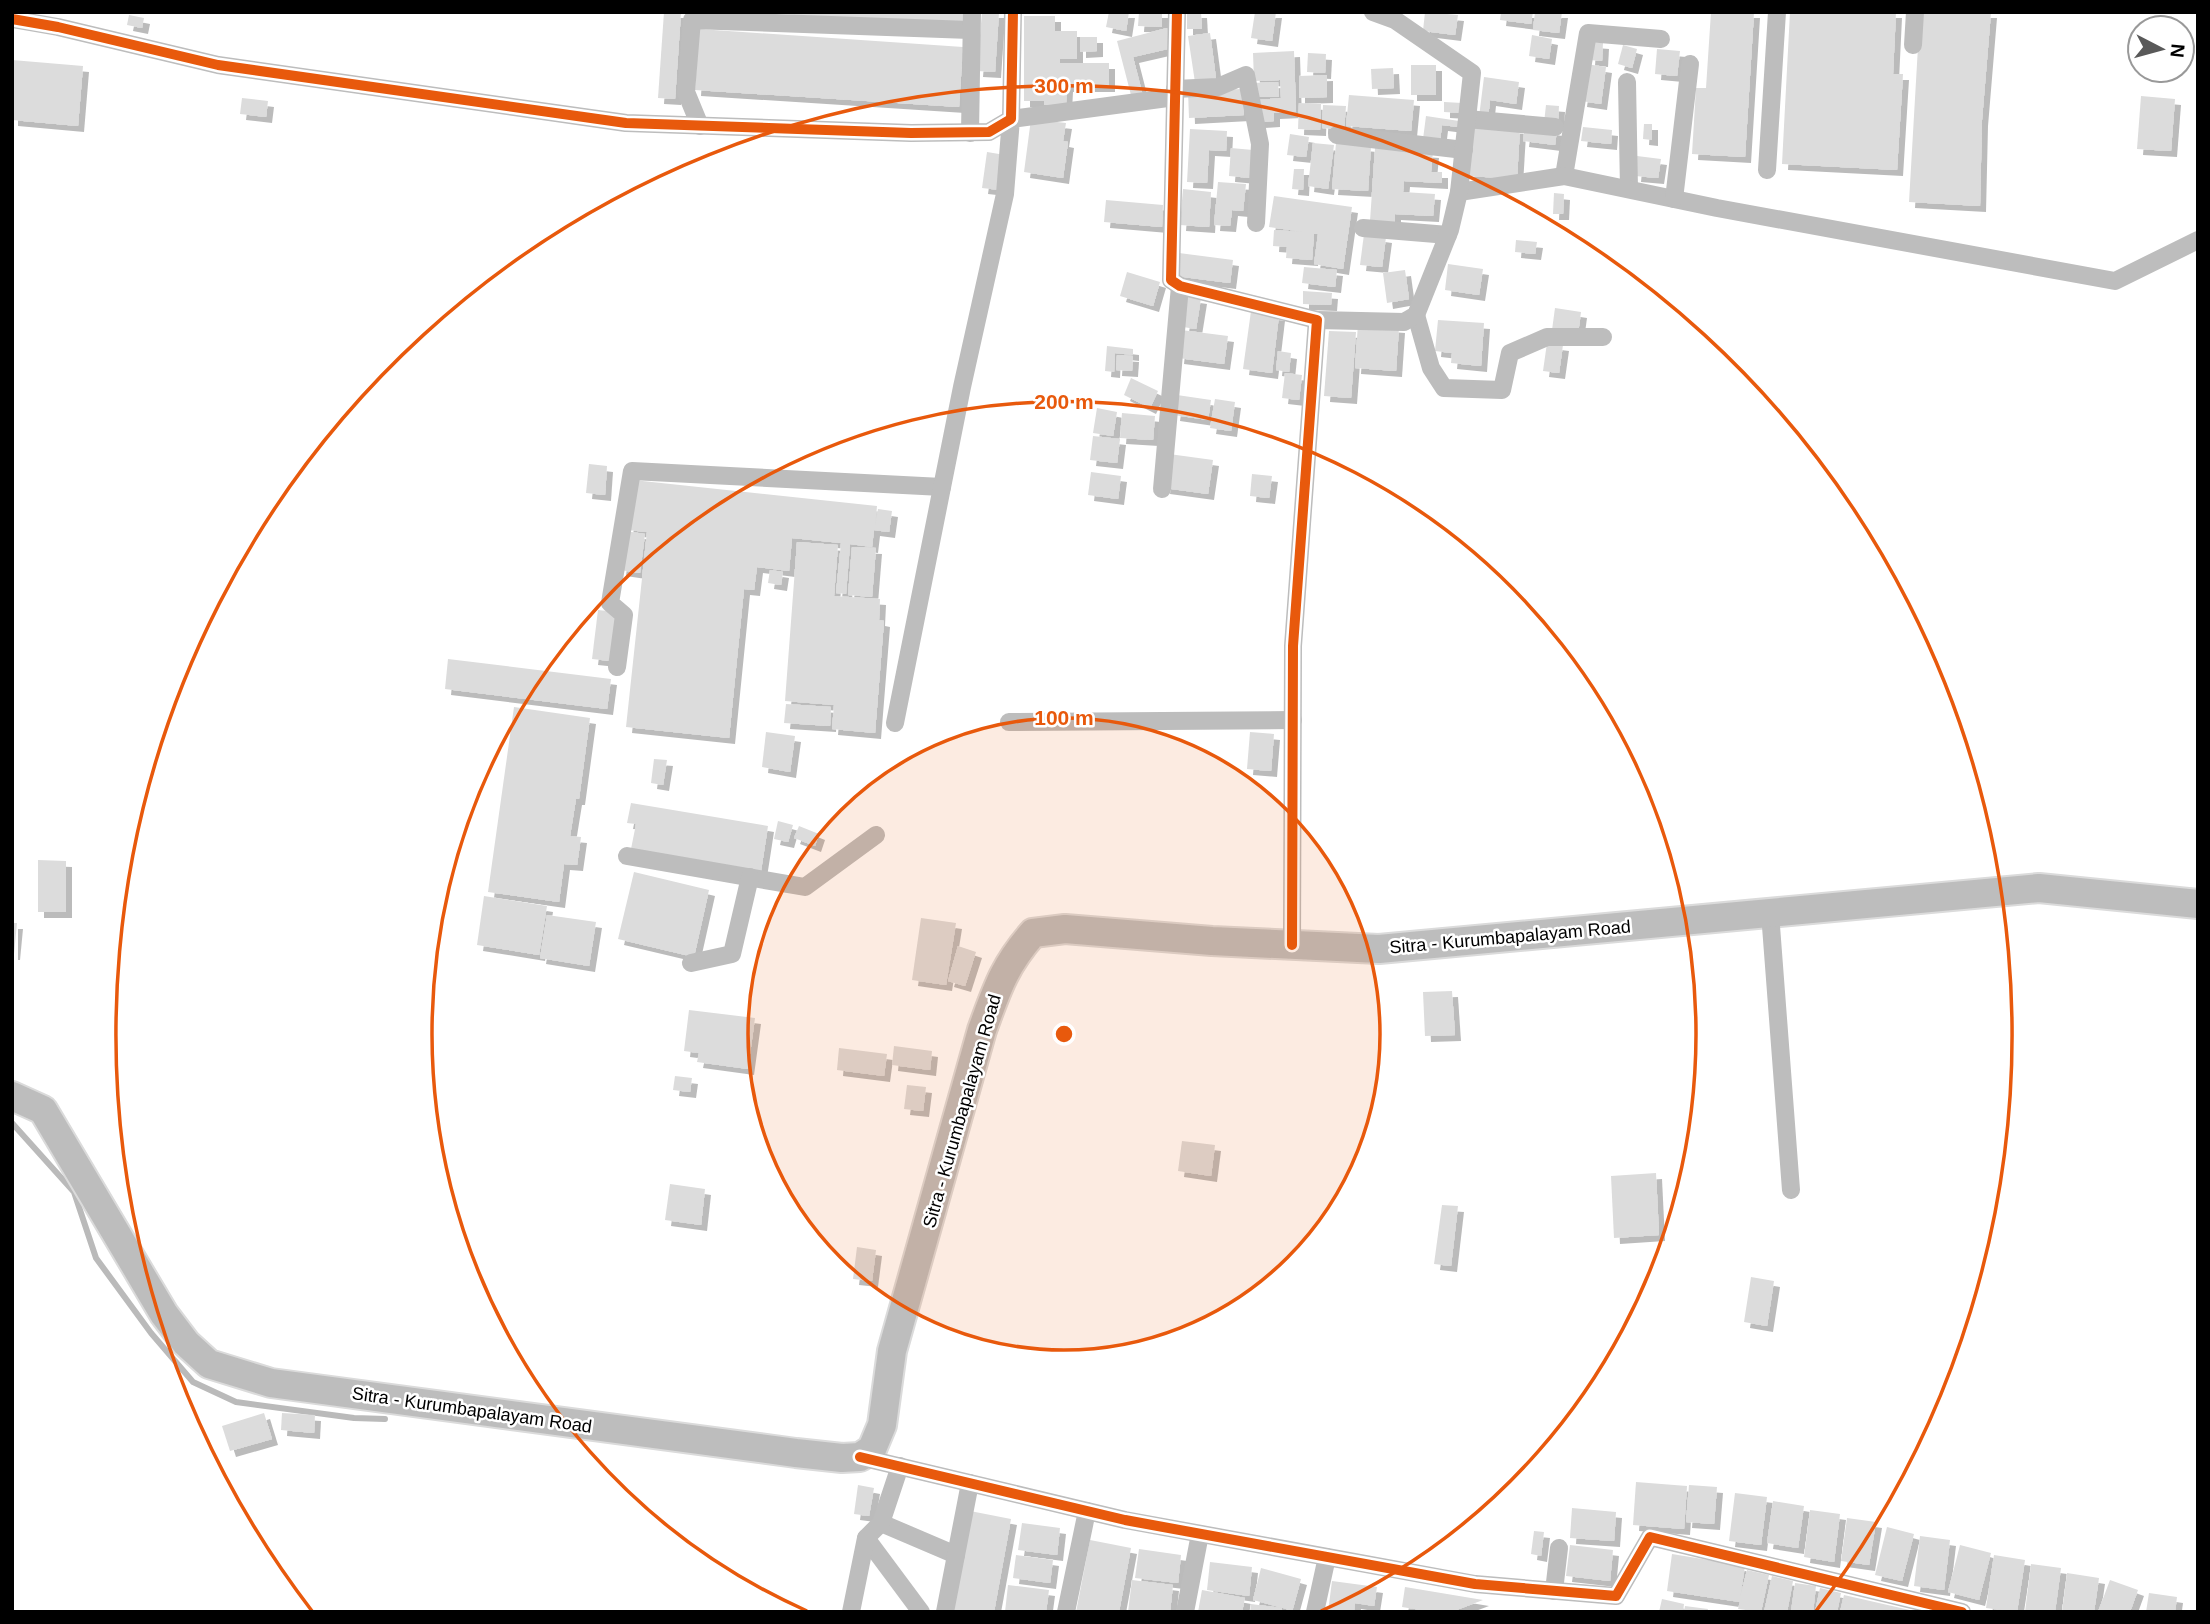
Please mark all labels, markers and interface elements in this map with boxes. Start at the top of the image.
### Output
north arrow [2126,14,2196,84]
text: N [2166,43,2189,59]
text: 300 m [1034,74,1094,97]
text: 200 m [1034,390,1094,413]
text: 100 m [1034,706,1094,729]
street label: Sitra - Kurumbapalayam Road [1389,916,1631,958]
street label: Sitra - Kurumbapalayam Road [919,992,1005,1230]
centre of rings [1052,1022,1076,1046]
street label: Sitra - Kurumbapalayam Road [351,1383,593,1437]

